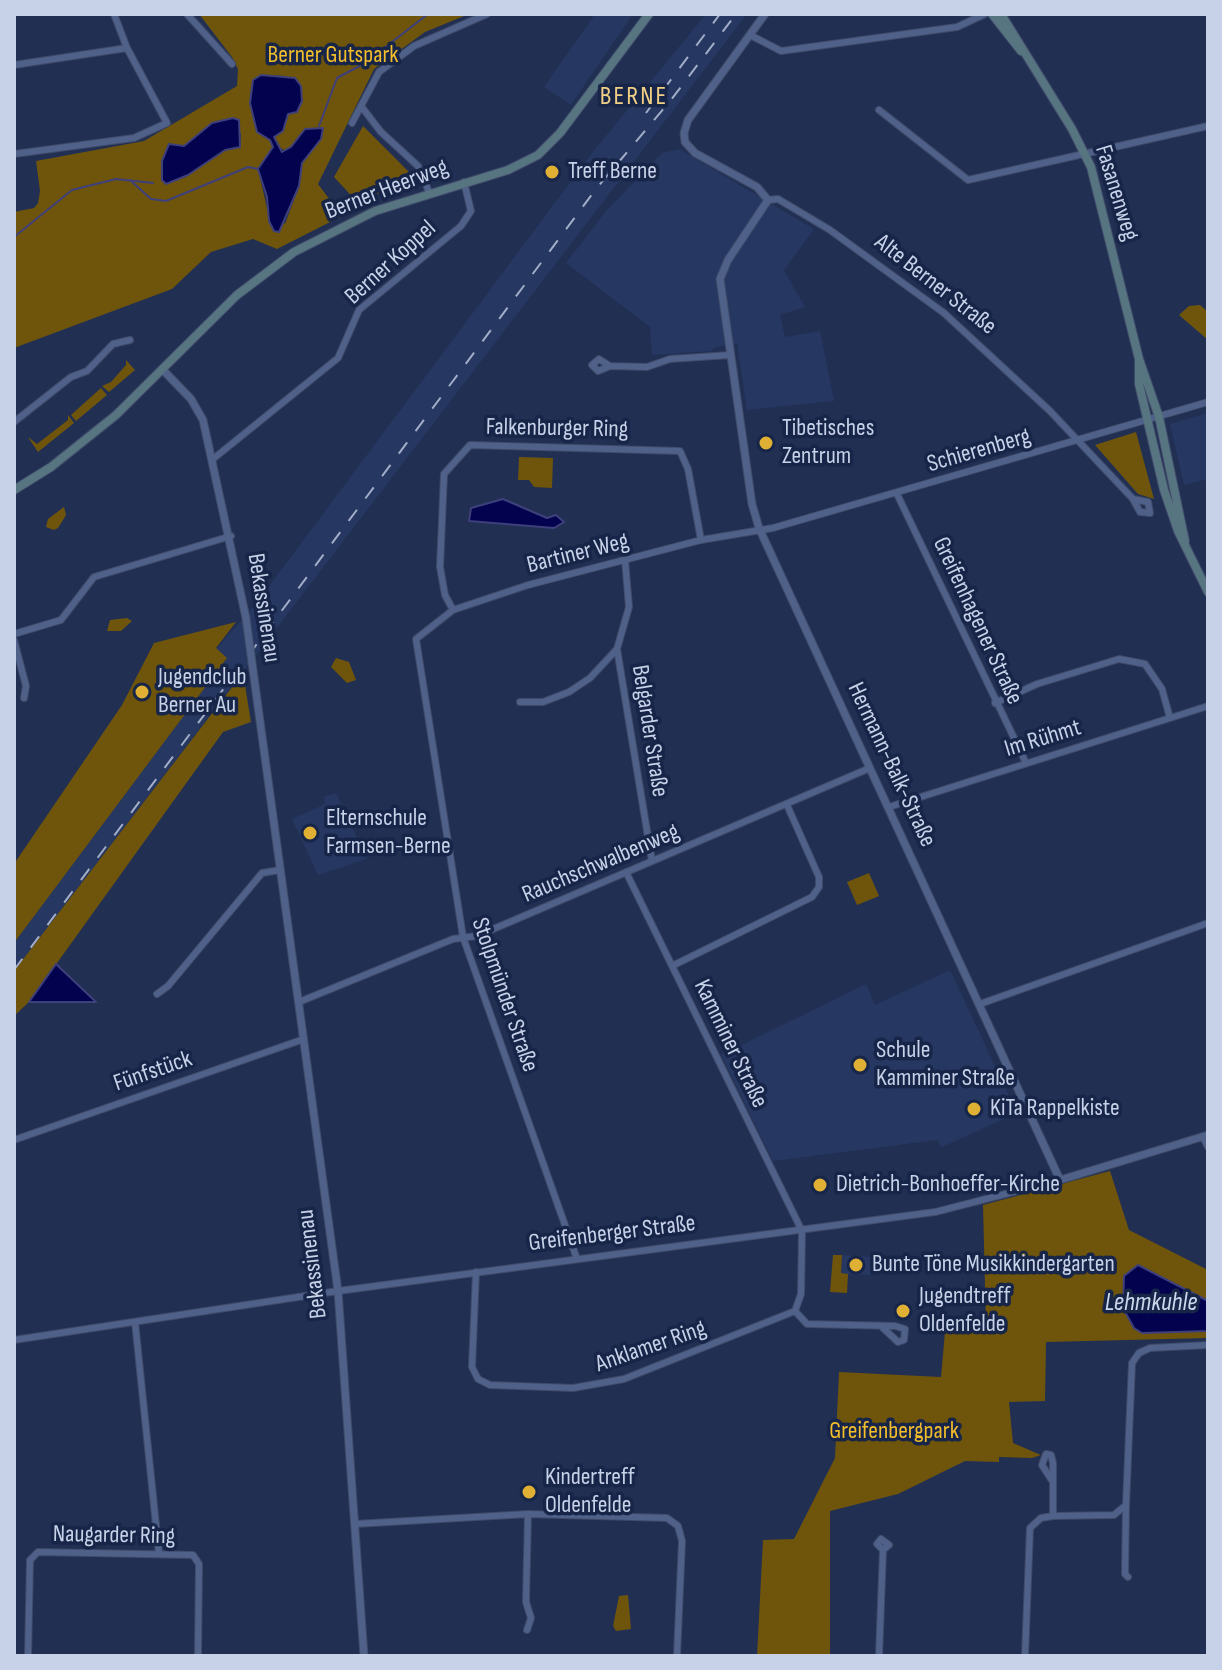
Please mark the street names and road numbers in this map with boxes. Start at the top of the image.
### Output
street label: Fasanenweg [1088,142,1144,244]
street label: Berner Heerweg [322,153,452,227]
street label: Berner Koppel [340,215,442,311]
street label: Alte Berner Straße [868,229,1002,341]
street label: Falkenburger Ring [485,413,629,445]
street label: Schierenberg [924,423,1034,479]
street label: Bartiner Weg [524,527,632,581]
street label: Greifenhagener Straße [926,533,1028,709]
street label: Bekassinenau [240,552,286,664]
street label: Belgarder Straße [624,663,674,799]
street label: Hermann-Balk-Straße [840,678,942,852]
street label: Im Rühmt [1001,714,1085,764]
street label: Rauchschwalbenweg [518,818,684,910]
street label: Stolpmünder Straße [464,914,544,1076]
street label: Kamminer Straße [687,975,773,1113]
street label: Fünfstück [110,1045,196,1099]
street label: Bekassinenau [292,1208,334,1320]
street label: Greifenberger Straße [527,1209,697,1259]
street label: Anklamer Ring [592,1315,710,1379]
street label: Naugarder Ring [53,1521,175,1551]

